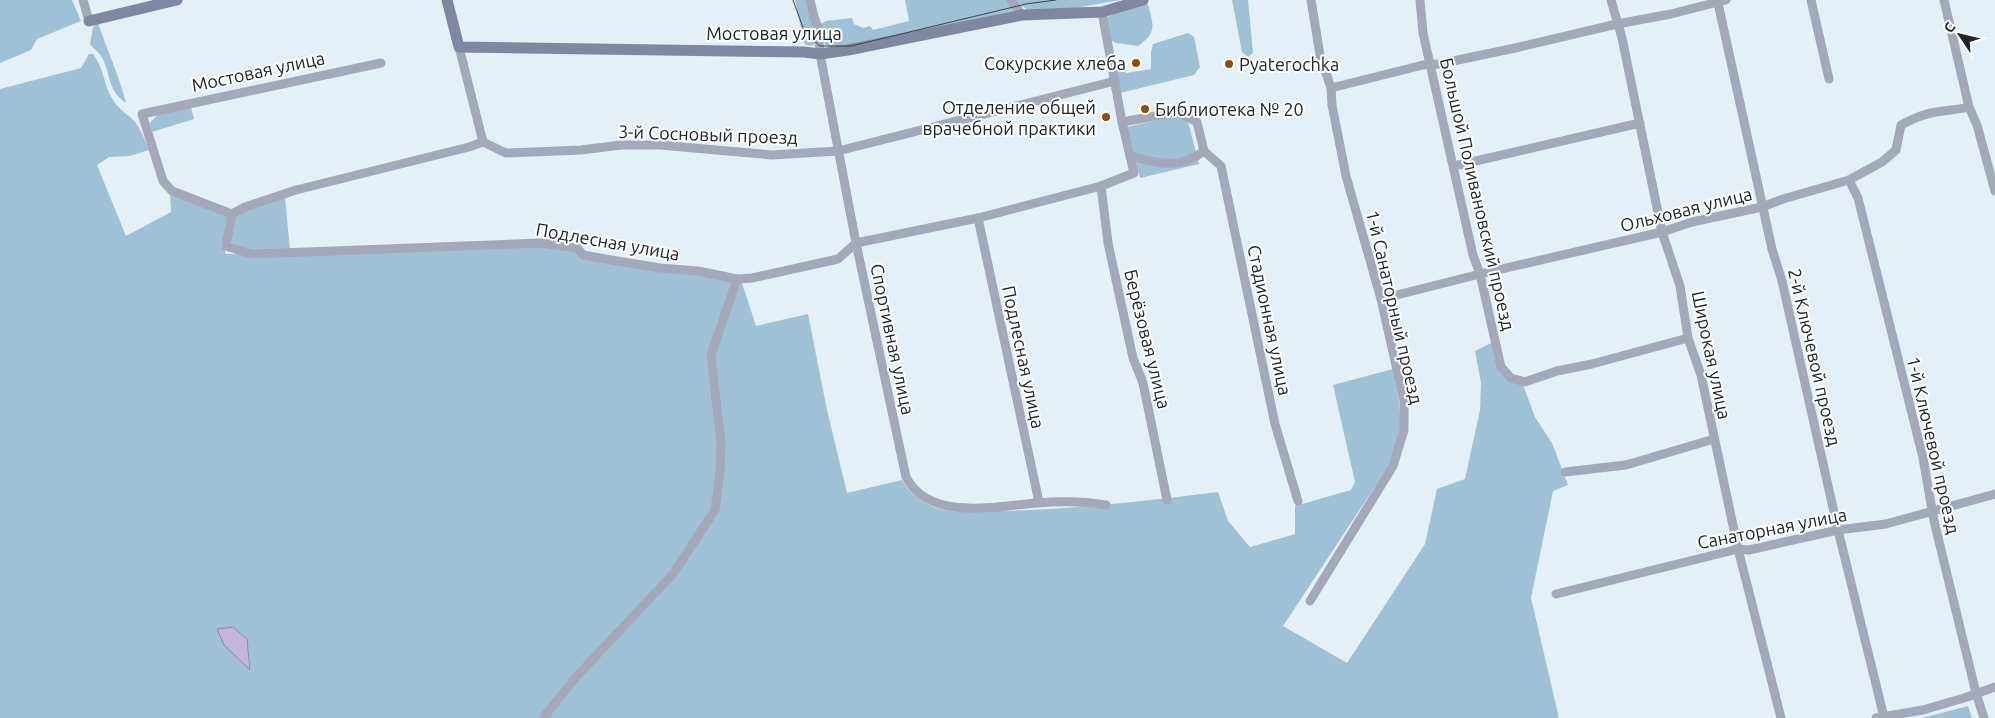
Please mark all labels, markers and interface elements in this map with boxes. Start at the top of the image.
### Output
north arrow [1935,10,1985,60]
text: С [1940,19,1958,36]
street label: Мостовая улица [706,23,842,43]
street label: Мостовая улица [190,47,326,95]
place label: Сокурские хлеба [984,53,1126,73]
place label: Pyaterochka [1239,54,1339,74]
street label: Большой Поливановский проезд [1437,56,1519,333]
marker: Сокурские хлеба [1130,57,1142,69]
marker: Pyaterochka [1223,58,1235,70]
place label: Отделение общей врачебной практики [923,97,1096,138]
place label: Библиотека № 20 [1155,99,1304,119]
marker: Библиотека № 20 [1139,103,1151,115]
marker: Отделение общей врачебной практики [1100,111,1112,123]
street label: 3-й Сосновый проезд [618,121,799,147]
street label: Ольховая улица [1618,183,1754,235]
street label: 1-й Санаторный проезд [1363,208,1427,406]
street label: Подлесная улица [535,219,681,263]
street label: Стадионная улица [1244,243,1296,397]
street label: Спортивная улица [867,262,919,416]
street label: 2-й Ключевой проезд [1785,266,1845,448]
street label: Берёзовая улица [1121,267,1175,411]
street label: Подлесная улица [999,284,1049,430]
street label: Широкая улица [1689,289,1735,421]
street label: 1-й Ключевой проезд [1904,354,1964,536]
street label: Санаторная улица [1696,504,1848,552]

